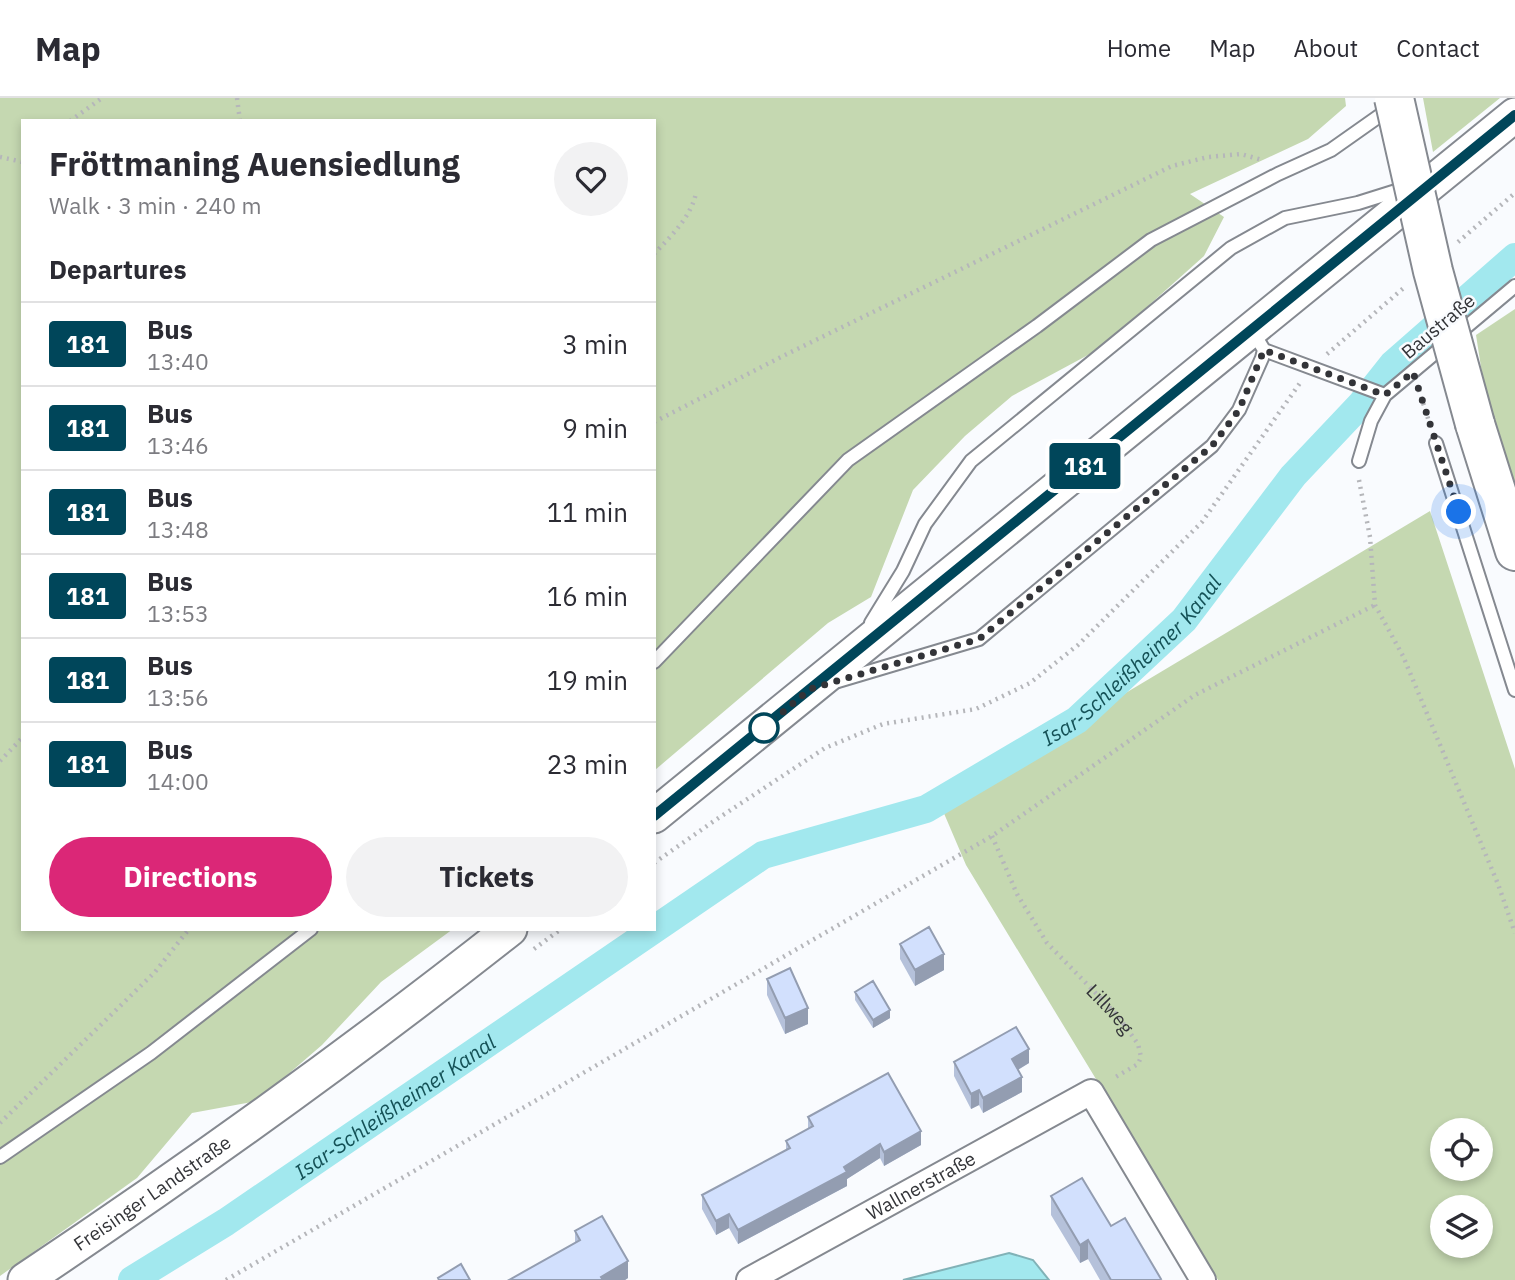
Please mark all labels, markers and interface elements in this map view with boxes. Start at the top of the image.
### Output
text: Map [35,27,101,70]
text: Home [1107,32,1171,64]
text: Map [1209,32,1255,64]
text: About [1293,32,1358,64]
text: Contact [1396,32,1480,64]
text: Fröttmaning Auensiedlung [49,142,460,185]
button: heart [554,142,628,216]
text: Walk · 3 min · 240 m [49,190,262,220]
text: Departures [49,252,187,286]
street label: Baustraße [1396,288,1480,364]
text: Bus [147,312,193,346]
text: 3 min [562,327,628,361]
text: 181 [66,328,109,360]
text: 13:40 [147,346,209,376]
text: Bus [147,396,193,430]
text: 9 min [562,411,628,445]
text: 181 [66,412,109,444]
text: 13:46 [147,430,209,460]
line badge: 181 [1045,443,1125,489]
text: 181 [1063,450,1107,482]
text: Bus [147,480,193,514]
your location [1441,494,1476,529]
text: 11 min [547,495,628,529]
text: 181 [66,496,109,528]
text: 13:48 [147,514,209,544]
text: Bus [147,564,193,598]
water label: Isar-Schleißheimer Kanal [1037,569,1227,752]
text: 16 min [547,579,628,613]
text: 181 [66,580,109,612]
text: 13:53 [147,598,209,628]
text: Bus [147,648,193,682]
text: 19 min [547,663,628,697]
text: 181 [66,664,109,696]
text: 13:56 [147,682,209,712]
unlabelled marker [749,713,779,743]
text: Bus [147,732,193,766]
text: 23 min [547,747,628,781]
text: 181 [66,748,109,780]
text: 14:00 [147,766,209,796]
button: Directions [49,837,332,917]
button: Tickets [346,837,628,917]
street label: Lillweg [1081,979,1139,1039]
water label: Isar-Schleißheimer Kanal [289,1028,501,1185]
map controls [1430,1118,1493,1258]
button: locate [1430,1118,1493,1181]
street label: Freisinger Landstraße [69,1130,235,1256]
street label: Wallnerstraße [862,1146,979,1225]
button: layers [1430,1195,1493,1258]

